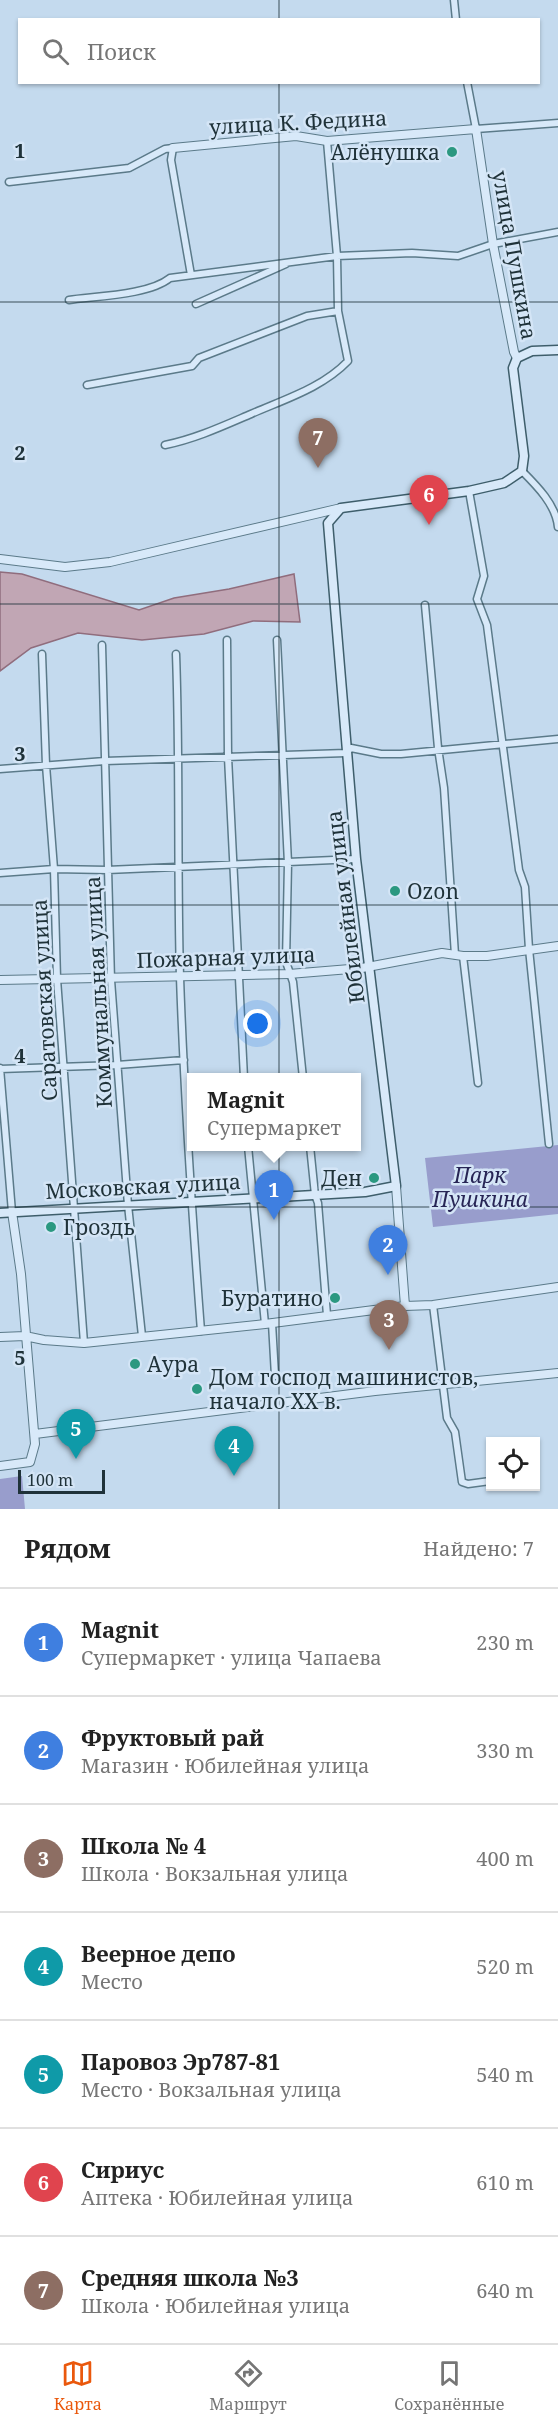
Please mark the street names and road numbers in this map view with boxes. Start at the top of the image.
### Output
street label: улица К. Федина [208,103,388,141]
street label: улица Пушкина [486,168,544,342]
street label: Юбилейная улица [319,809,371,1005]
street label: Коммунальная улица [78,875,118,1109]
street label: Саратовская улица [25,898,63,1102]
street label: Пожарная улица [136,940,316,974]
street label: Московская улица [45,1167,241,1205]

